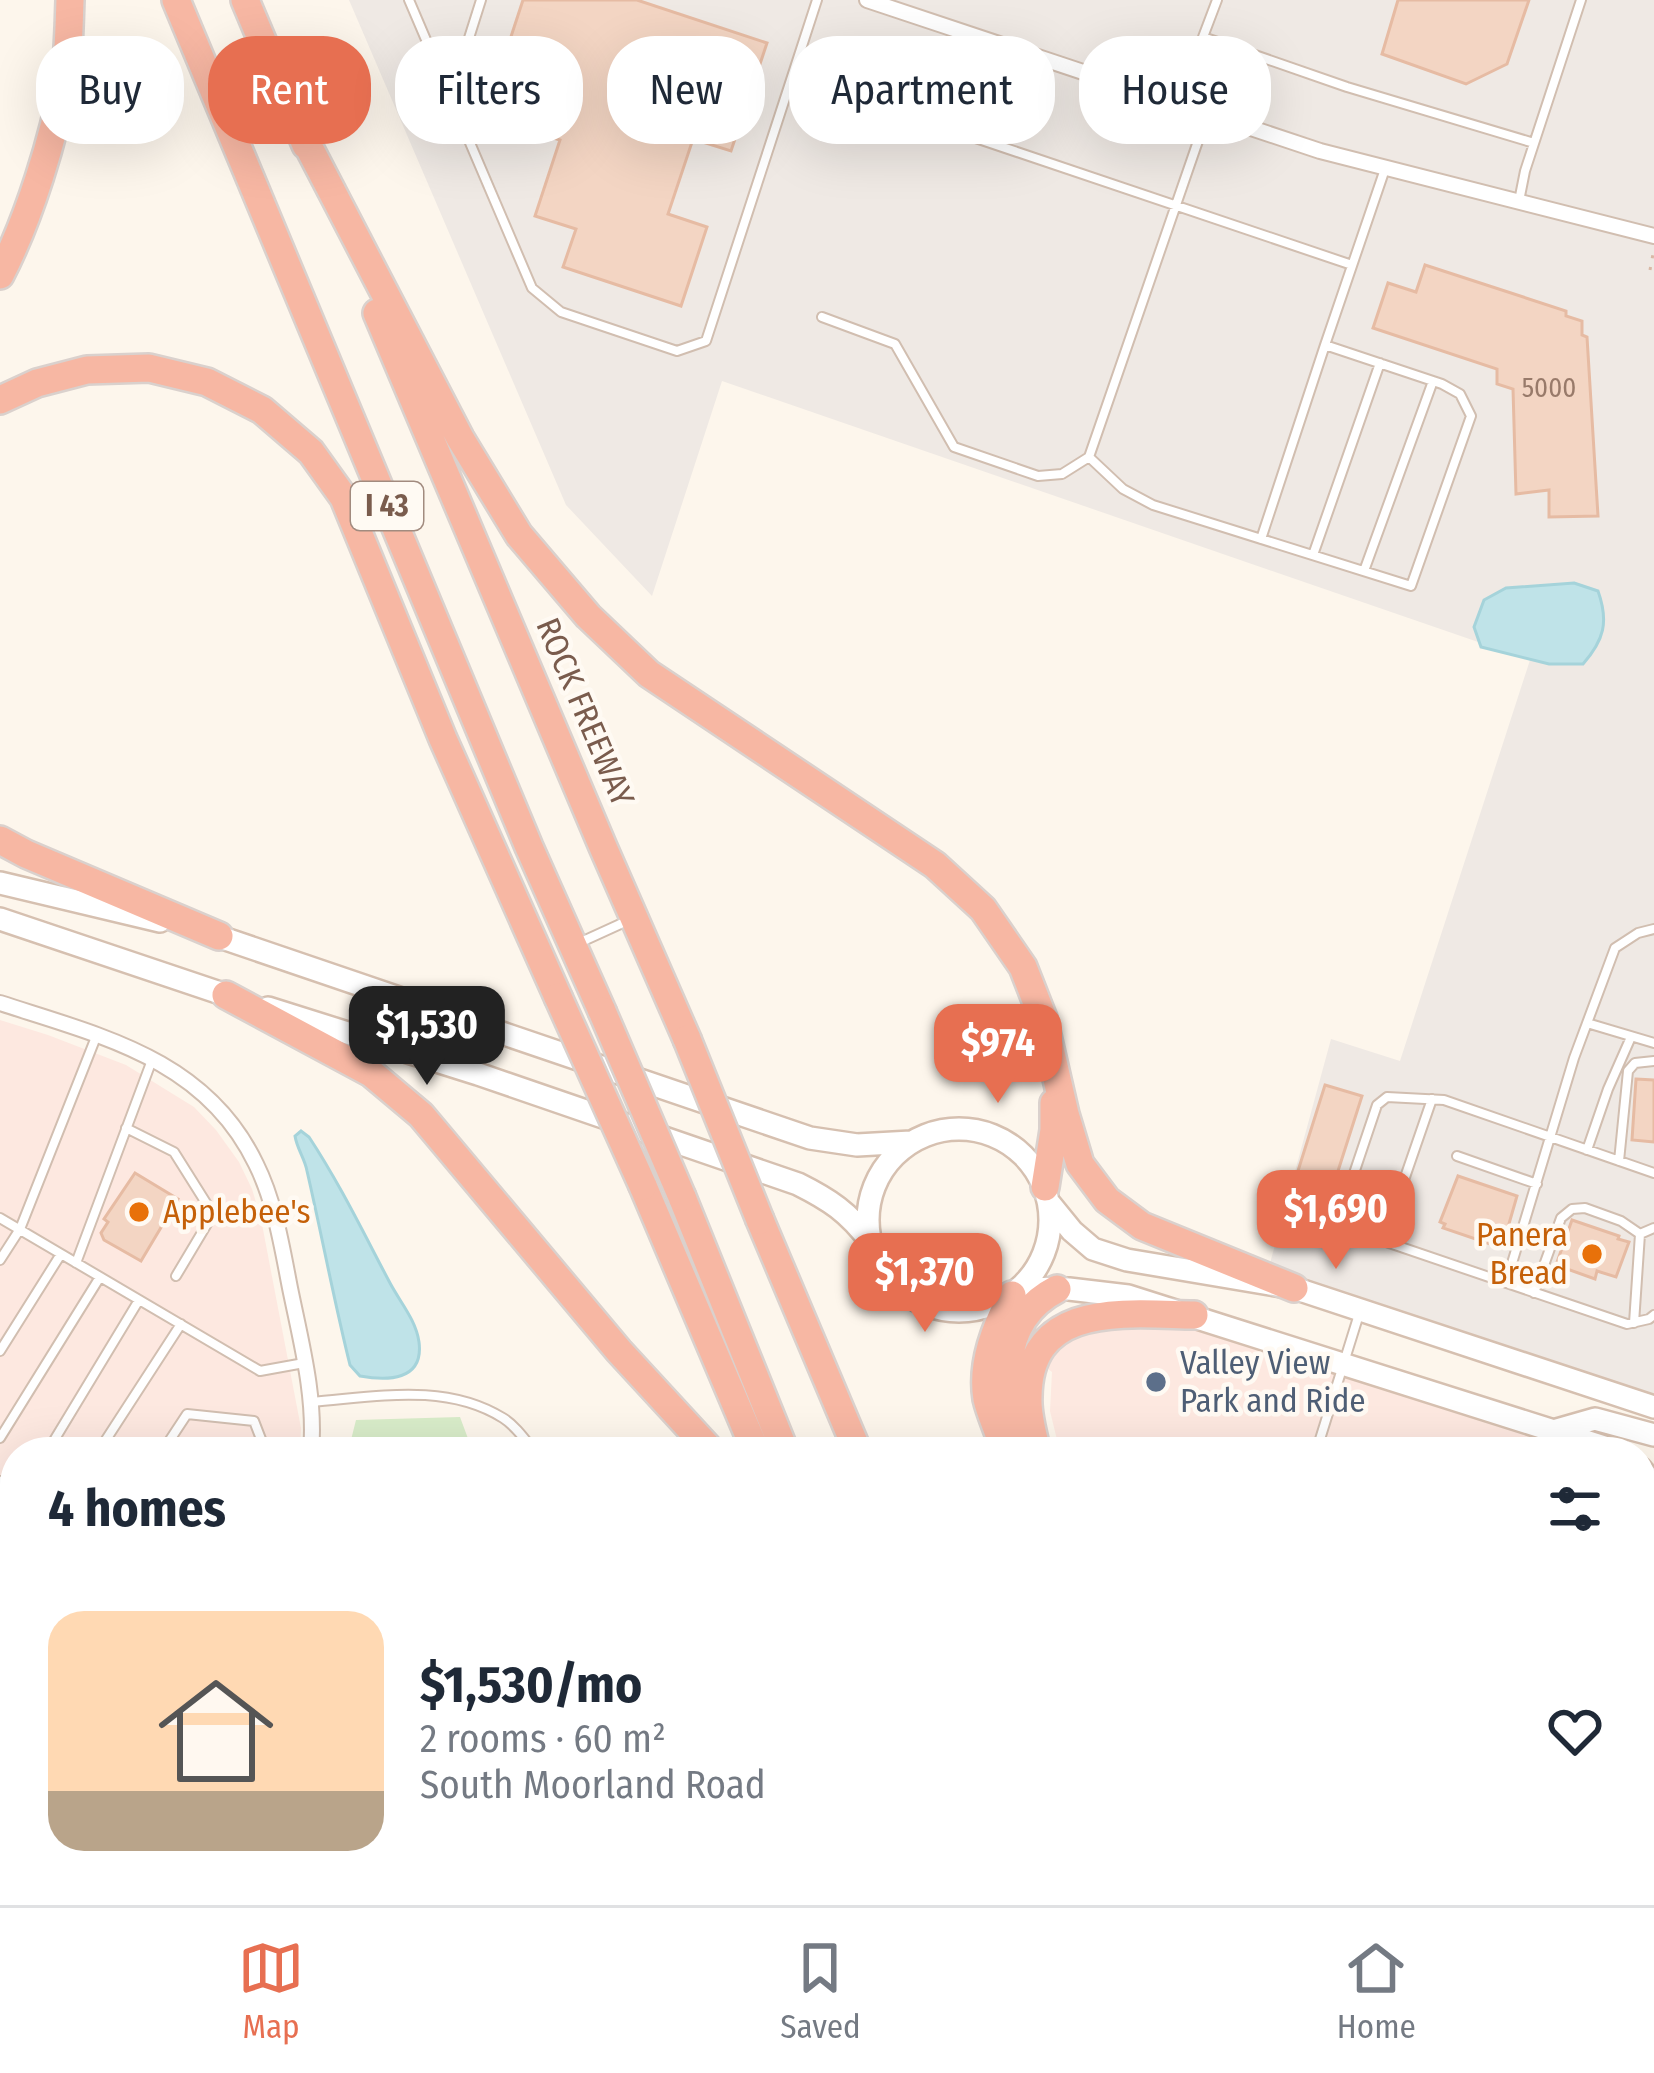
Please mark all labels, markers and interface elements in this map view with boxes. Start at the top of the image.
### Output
chip: Buy [36,36,184,144]
chip: Rent [208,36,371,144]
chip: Filters [395,36,583,144]
chip: New [607,36,765,144]
chip: Apartment [789,36,1055,144]
chip: House [1079,36,1271,144]
house number: 5000 [1522,372,1576,404]
road number: I 43 [351,482,423,530]
street label: ROCK FREEWAY [527,612,643,813]
pin: $1,530 [329,986,525,1088]
text: $1,530 [376,1002,478,1048]
pin: $974 [927,1004,1069,1106]
text: $974 [961,1020,1035,1066]
pin: $1,690 [1238,1170,1434,1272]
text: $1,690 [1284,1186,1388,1232]
place label: Applebee's [163,1192,311,1232]
marker: Applebee's [126,1199,152,1225]
place label: Panera Bread [1476,1215,1568,1293]
pin: $1,370 [827,1233,1023,1335]
marker: Panera Bread [1579,1241,1605,1267]
text: $1,370 [875,1249,975,1295]
place label: Valley View Park and Ride [1180,1343,1366,1421]
marker: Valley View Park and Ride [1143,1369,1169,1395]
icon: filters [1542,1476,1608,1542]
text: 4 homes [48,1478,226,1540]
text: $1,530/mo [420,1654,642,1716]
icon: home [144,1659,288,1803]
icon: heart [1542,1698,1608,1764]
text: 2 rooms · 60 m² [420,1716,666,1762]
text: South Moorland Road [420,1762,766,1808]
tab: Map [238,1935,304,2047]
tab: Saved [780,1935,861,2047]
tab: Home [1337,1935,1416,2047]

